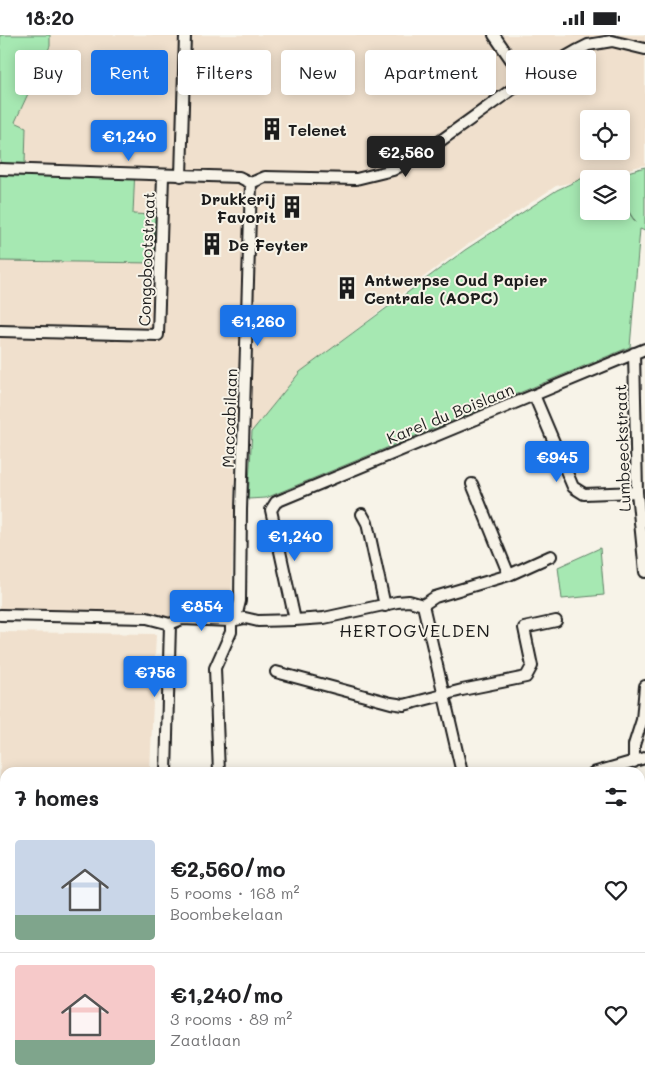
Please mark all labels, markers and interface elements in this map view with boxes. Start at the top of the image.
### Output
text: 18:20 [25,5,74,30]
chip: Buy [15,50,81,95]
chip: Rent [91,50,168,95]
chip: Filters [178,50,271,95]
chip: New [281,50,355,95]
chip: Apartment [365,50,496,95]
chip: House [506,50,596,95]
map controls [580,110,630,220]
button: locate [580,110,630,160]
building icon: Telenet [259,116,285,142]
pin: €1,240 [88,119,170,162]
place label: Telenet [288,119,347,140]
text: €1,240 [102,125,156,146]
pin: €2,560 [365,135,447,178]
text: €2,560 [378,141,434,162]
button: layers [580,170,630,220]
place label: Drukkerij Favorit [200,188,276,227]
street label: Congobootstraat [133,191,159,327]
building icon: Drukkerij Favorit [279,194,305,220]
building icon: De Feyter [199,231,225,257]
place label: De Feyter [228,234,308,255]
place label: Antwerpse Oud Papier Centrale (AOPC) [364,269,547,308]
building icon: Antwerpse Oud Papier Centrale (AOPC) [334,275,360,301]
pin: €1,260 [217,305,299,347]
text: €1,260 [231,310,285,331]
street label: Maccabilaan [217,368,241,468]
street label: Karel du Boislaan [383,378,517,448]
street label: Lumbeeckstraat [609,384,635,512]
pin: €945 [527,441,587,483]
text: €945 [536,446,578,467]
pin: €1,240 [254,519,336,562]
text: €1,240 [268,525,322,546]
pin: €854 [172,589,232,632]
text: €854 [181,595,223,616]
district label: HERTOGVELDEN [339,618,491,642]
pin: €756 [125,655,185,698]
text: €756 [135,661,175,682]
icon: filters [602,783,630,811]
text: 7 homes [15,784,99,811]
text: €2,560/mo [170,855,285,882]
icon: home [55,860,115,920]
icon: heart [602,876,630,904]
text: 5 rooms · 168 m² [170,882,300,903]
text: Boombekelaan [170,903,283,924]
text: €1,240/mo [170,981,283,1008]
icon: home [55,985,115,1045]
icon: heart [602,1001,630,1029]
text: 3 rooms · 89 m² [170,1008,292,1029]
text: Zaatlaan [170,1029,241,1050]

